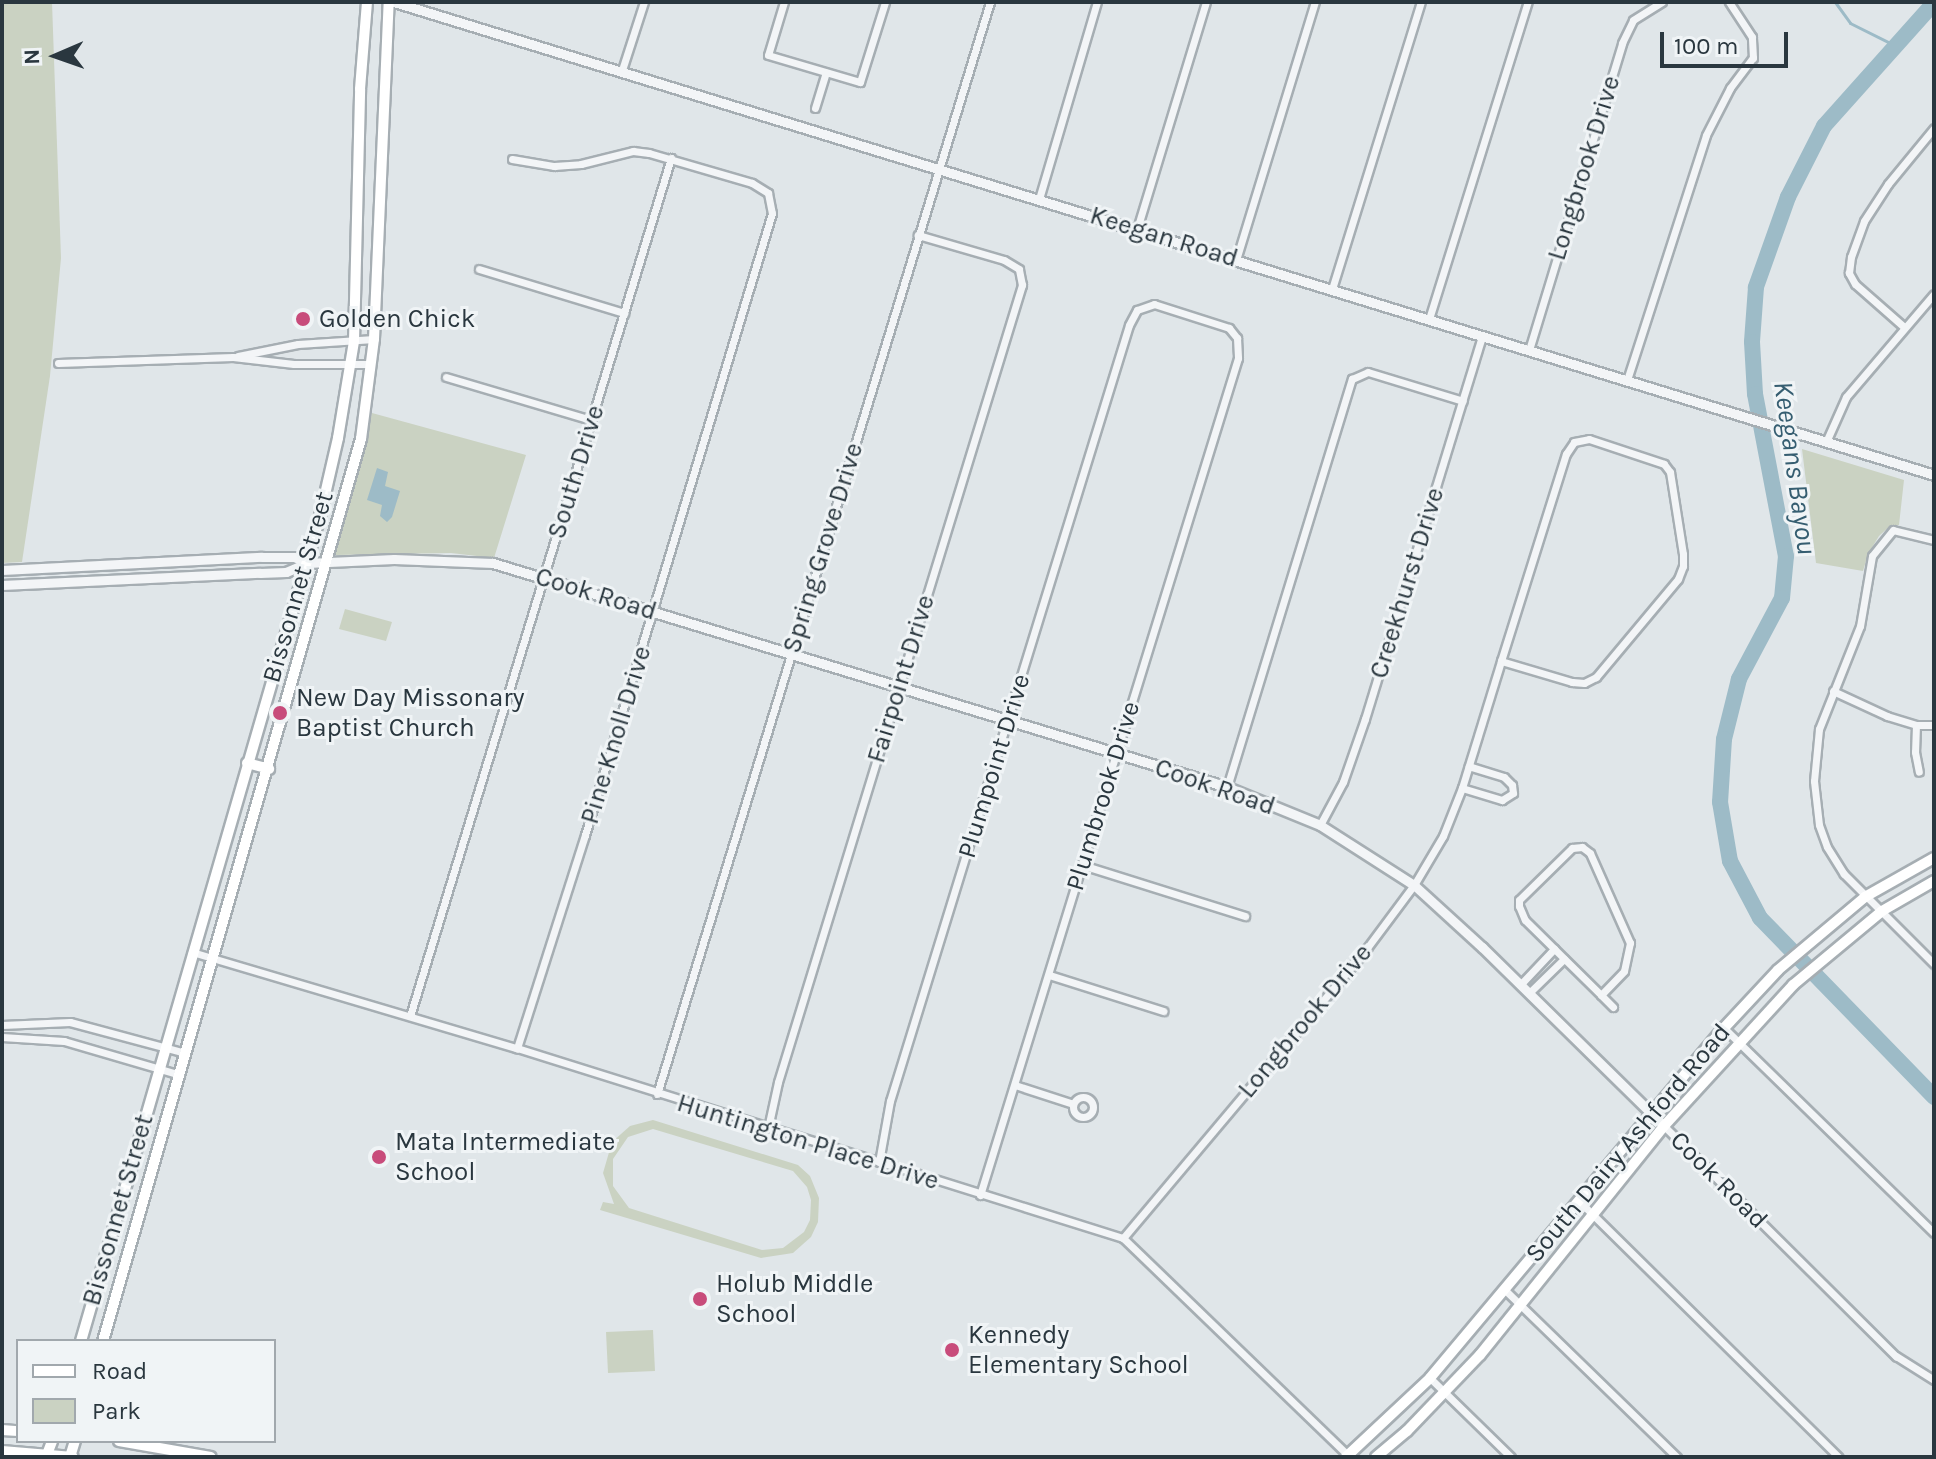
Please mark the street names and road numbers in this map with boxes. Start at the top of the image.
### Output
street label: Longbrook Drive [1541,72,1627,264]
street label: Keegan Road [1086,200,1242,274]
street label: South Drive [541,401,611,543]
street label: Spring Grove Drive [776,439,870,657]
street label: Creekhurst Drive [1363,484,1451,682]
street label: Bissonnet Street [256,488,340,686]
street label: Cook Road [532,561,660,627]
street label: Fairpoint Drive [861,591,941,767]
street label: Pine Knoll Drive [574,642,658,828]
street label: Plumpoint Drive [951,670,1037,862]
street label: Plumbrook Drive [1059,697,1147,895]
street label: Cook Road [1151,752,1279,822]
street label: Longbrook Drive [1232,938,1378,1104]
street label: South Dairy Ashford Road [1519,1017,1737,1269]
street label: Huntington Place Drive [673,1087,943,1197]
street label: Bissonnet Street [76,1111,160,1309]
street label: Cook Road [1664,1125,1774,1235]

